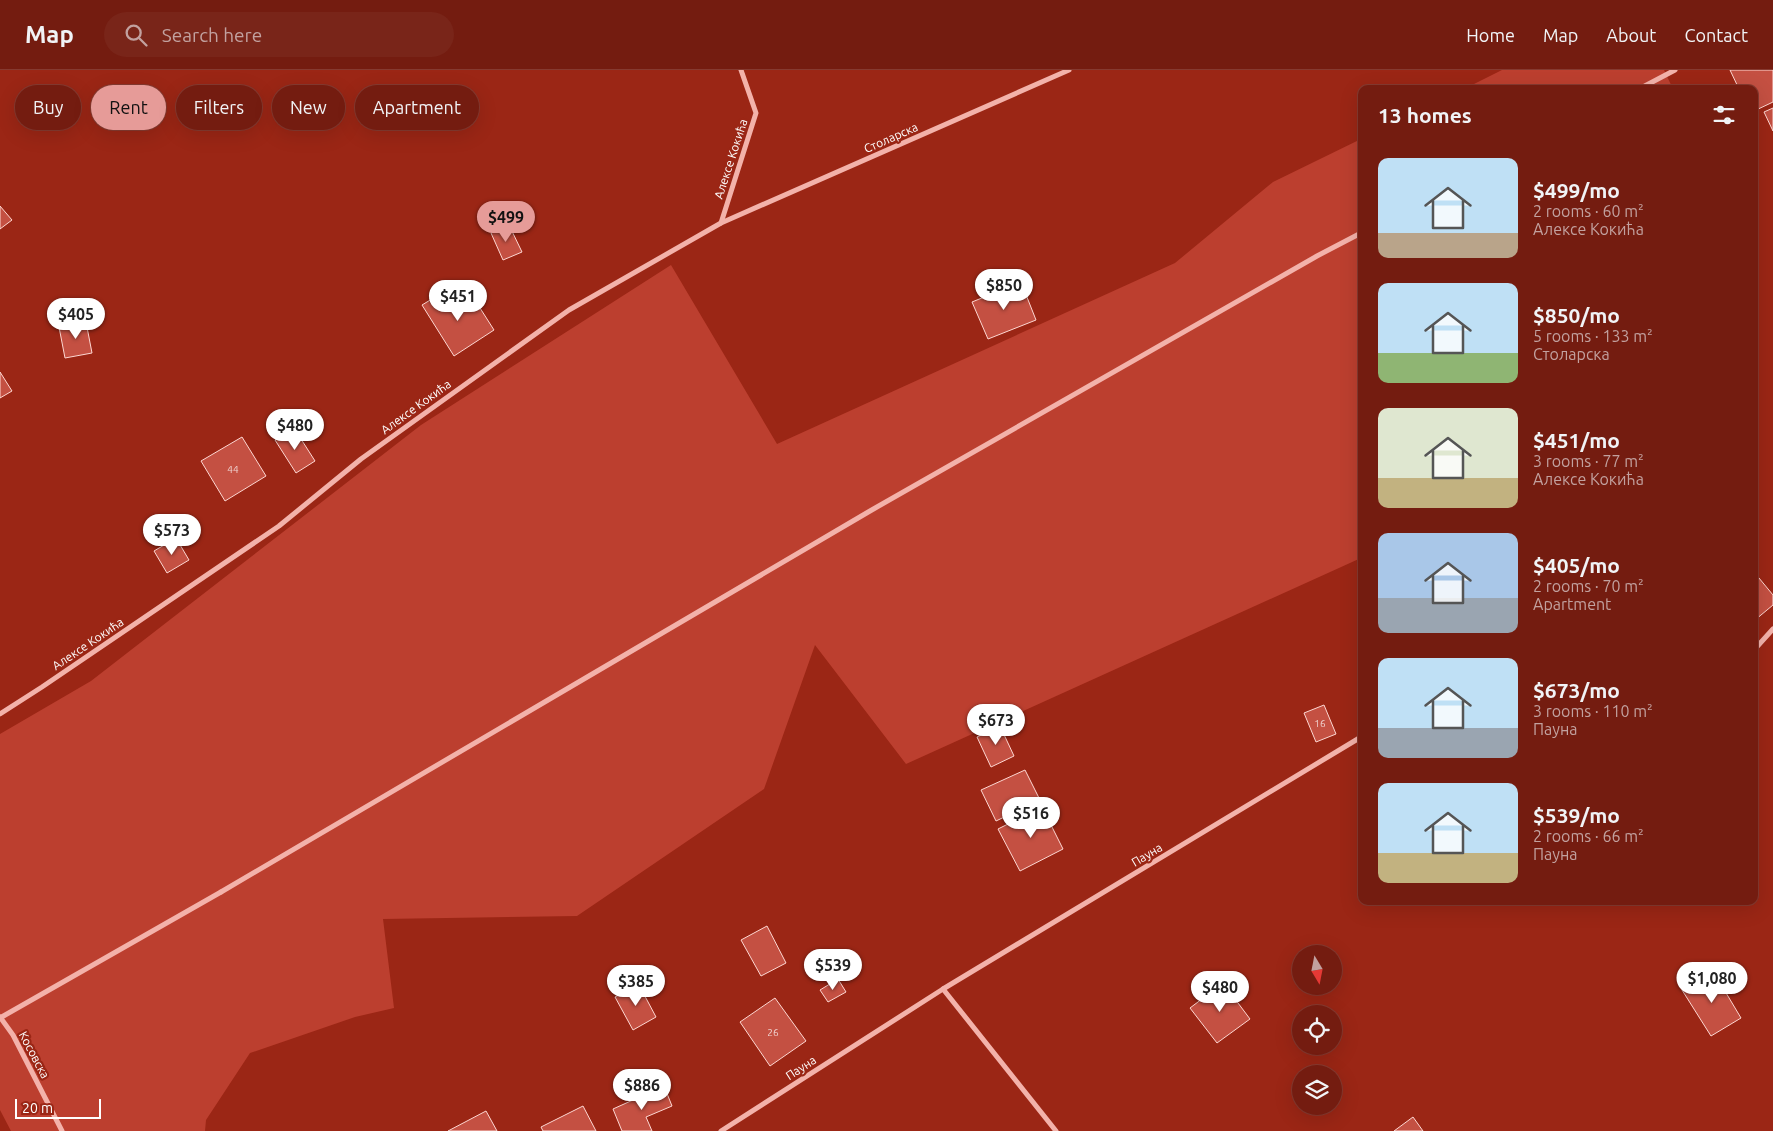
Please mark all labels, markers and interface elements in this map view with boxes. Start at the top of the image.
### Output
search box [104,12,454,57]
text: Map [25,21,74,48]
icon: search [122,21,150,49]
text: Search here [162,24,262,46]
text: Home [1466,25,1515,45]
text: Map [1543,25,1578,45]
text: About [1606,25,1656,45]
text: Contact [1684,25,1748,45]
chip: Buy [15,85,81,130]
chip: Rent [91,85,166,130]
chip: Filters [176,85,262,130]
chip: New [272,85,345,130]
chip: Apartment [355,85,479,130]
icon: filters [1710,101,1738,129]
text: 13 homes [1378,103,1472,127]
street label: Алексе Кокића [711,117,750,200]
street label: Столарска [862,120,920,155]
icon: home [1418,178,1478,238]
text: $499/mo [1533,178,1620,202]
pin: $499 [476,200,536,243]
text: 2 rooms · 60 m² [1533,202,1644,220]
text: $499 [488,208,524,226]
text: Алексе Кокића [1533,220,1644,238]
pin: $850 [974,268,1034,311]
text: $850 [986,276,1022,294]
pin: $451 [428,280,488,322]
text: $451 [440,287,476,305]
pin: $405 [46,298,106,340]
icon: home [1418,303,1478,363]
text: $850/mo [1533,303,1620,327]
text: $405 [58,305,94,323]
text: 5 rooms · 133 m² [1533,327,1653,345]
text: Столарска [1533,345,1610,363]
street label: Алексе Кокића [378,377,453,436]
pin: $480 [265,408,325,451]
text: $480 [277,416,313,434]
icon: home [1418,428,1478,488]
text: $451/mo [1533,428,1620,452]
text: 3 rooms · 77 m² [1533,452,1644,470]
house number: 44 [227,464,239,475]
text: Алексе Кокића [1533,470,1644,488]
pin: $573 [142,514,202,556]
text: $573 [154,521,190,539]
icon: home [1418,553,1478,613]
text: $405/mo [1533,553,1620,577]
text: 2 rooms · 70 m² [1533,577,1644,595]
text: Apartment [1533,595,1611,613]
street label: Алексе Кокића [50,615,126,672]
icon: home [1418,678,1478,738]
text: $673/mo [1533,678,1620,702]
text: 3 rooms · 110 m² [1533,702,1653,720]
pin: $673 [966,704,1026,746]
text: $673 [978,711,1014,729]
house number: 16 [1314,718,1326,729]
text: Пауна [1533,720,1578,738]
pin: $516 [1001,796,1061,839]
icon: home [1418,803,1478,863]
text: $539/mo [1533,803,1620,827]
text: $516 [1013,804,1049,822]
text: 2 rooms · 66 m² [1533,827,1644,845]
street label: Пауна [1129,840,1164,869]
text: Пауна [1533,845,1578,863]
north arrow [1292,945,1342,995]
map controls [1292,945,1342,1115]
pin: $539 [803,948,863,991]
text: $539 [815,956,851,974]
pin: $1,080 [1671,962,1753,1004]
pin: $385 [606,964,666,1007]
text: $1,080 [1687,969,1737,987]
pin: $480 [1190,970,1250,1013]
text: $385 [618,972,654,990]
text: $480 [1202,978,1238,996]
button: locate [1292,1005,1342,1055]
house number: 26 [767,1027,779,1038]
street label: Косовска [17,1029,52,1080]
street label: Пауна [783,1053,818,1082]
button: layers [1292,1065,1342,1115]
pin: $886 [612,1068,672,1111]
text: $886 [624,1076,660,1094]
scale bar [15,1096,101,1119]
text: 20 m [22,1100,53,1116]

